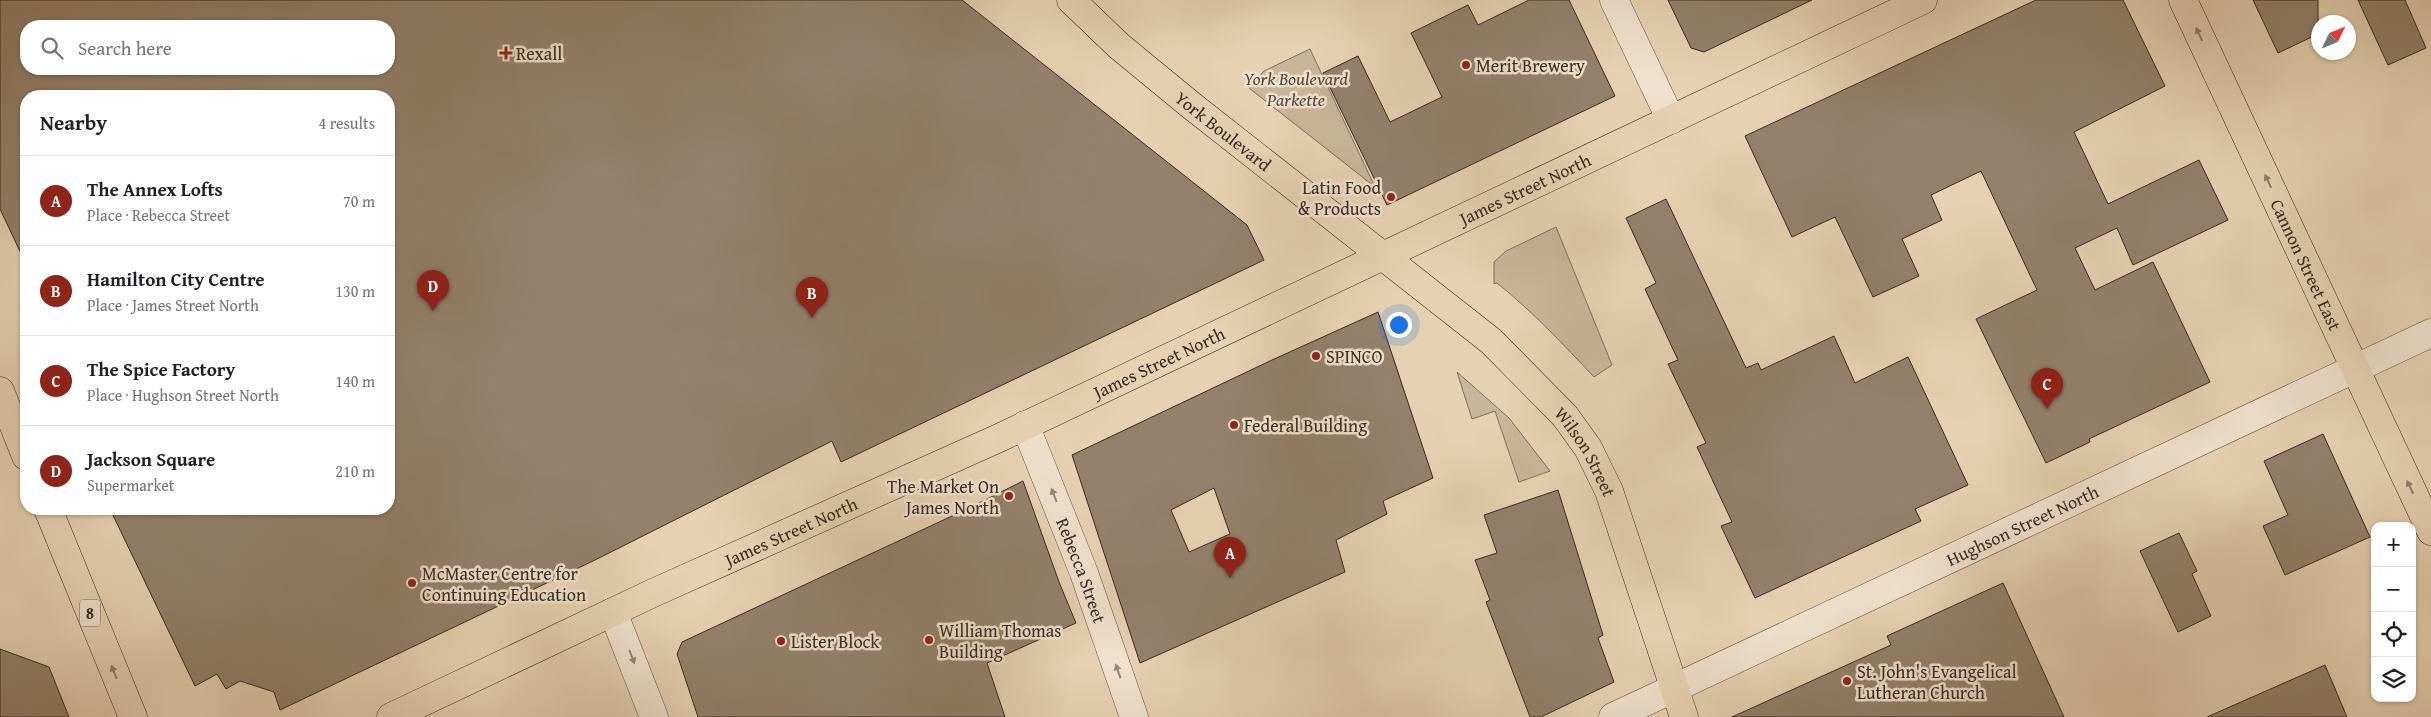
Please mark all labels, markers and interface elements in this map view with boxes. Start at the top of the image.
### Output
north arrow [2311,15,2356,60]
search box [20,20,395,75]
one-way arrow [2195,27,2203,41]
icon: search [38,34,66,62]
text: Search here [78,34,172,62]
place label: Rexall [516,40,562,67]
marker: Rexall [500,47,512,59]
place label: Merit Brewery [1476,52,1585,79]
marker: Merit Brewery [1460,59,1472,71]
park label: York Boulevard Parkette [1244,65,1349,113]
street label: York Boulevard [1169,84,1278,177]
text: Nearby [40,107,107,138]
text: 4 results [318,111,375,135]
street label: James Street North [1453,146,1595,232]
place label: Latin Food & Products [1298,174,1381,222]
one-way arrow [2264,174,2272,188]
text: The Annex Lofts [87,175,223,203]
text: A [51,189,61,213]
text: 70 m [343,189,375,213]
marker: Latin Food & Products [1385,191,1397,203]
street label: Cannon Street East [2264,194,2349,335]
text: Place · Rebecca Street [87,203,230,227]
text: Hamilton City Centre [87,265,265,293]
pin: D [417,270,449,311]
pin: B [796,277,828,318]
text: B [51,279,61,303]
text: 130 m [335,279,375,303]
text: Place · James Street North [87,293,259,317]
your location [1386,312,1412,338]
street label: James Street North [1087,319,1229,406]
place label: SPINCO [1326,343,1383,370]
marker: SPINCO [1310,350,1322,362]
text: The Spice Factory [87,355,235,383]
pin: C [2031,368,2063,409]
text: C [51,369,61,393]
text: 140 m [335,369,375,393]
text: Place · Hughson Street North [87,383,279,407]
street label: Wilson Street [1549,400,1624,500]
place label: Federal Building [1244,412,1367,439]
marker: Federal Building [1228,419,1240,431]
text: Jackson Square [87,445,215,473]
text: D [51,459,61,483]
text: 210 m [335,459,375,483]
text: Supermarket [87,473,174,497]
place label: The Market On James North [887,473,999,521]
street label: Hughson Street North [1941,478,2103,572]
one-way arrow [2406,480,2414,494]
one-way arrow [1050,487,1058,502]
street label: James Street North [718,490,862,574]
marker: The Market On James North [1003,490,1015,502]
street label: Rebecca Street [1050,514,1114,627]
map controls [2371,522,2416,702]
button: + [2371,522,2416,567]
pin: A [1214,537,1246,578]
place label: McMaster Centre for Continuing Education [422,560,586,608]
button: − [2371,567,2416,612]
marker: McMaster Centre for Continuing Education [406,577,418,589]
road number: 8 [80,600,100,626]
button: locate [2371,612,2416,657]
place label: William Thomas Building [939,617,1061,665]
place label: Lister Block [791,628,880,655]
marker: William Thomas Building [923,634,935,646]
marker: Lister Block [775,635,787,647]
one-way arrow [628,650,636,665]
button: layers [2371,657,2416,702]
place label: St. John's Evangelical Lutheran Church [1857,658,2017,706]
one-way arrow [1114,663,1122,678]
one-way arrow [110,665,118,679]
marker: St. John's Evangelical Lutheran Church [1841,675,1853,687]

